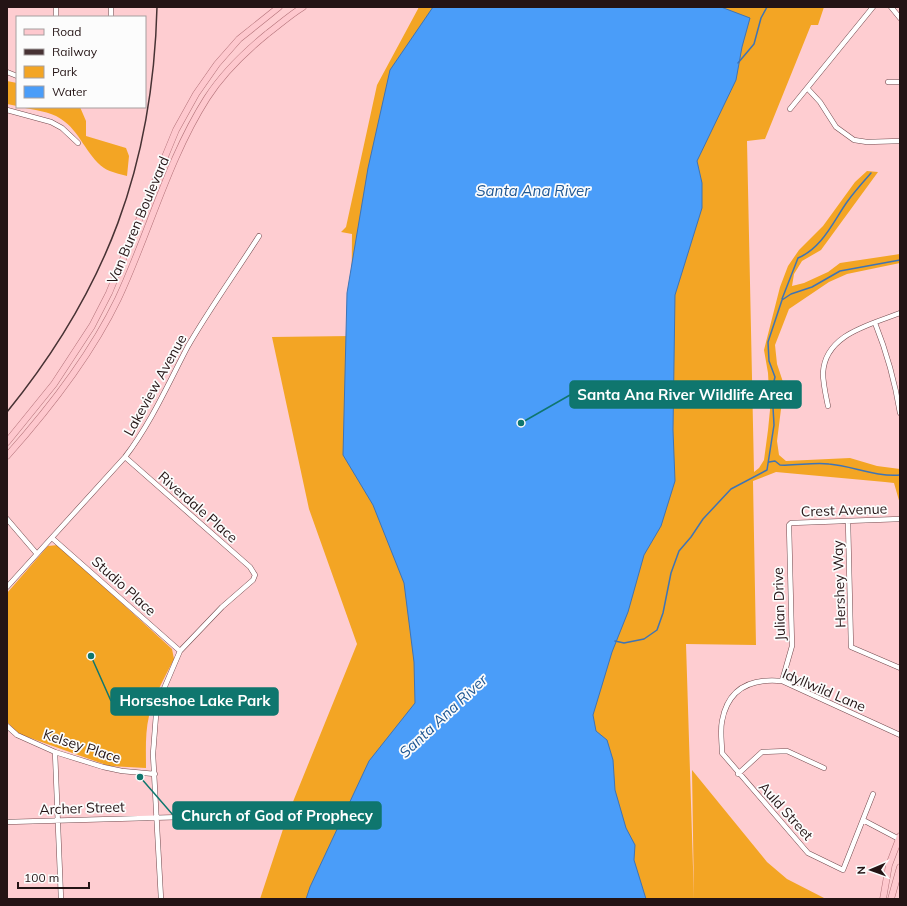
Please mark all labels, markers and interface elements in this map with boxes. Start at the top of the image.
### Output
legend [16,16,146,108]
text: Road [52,24,81,39]
text: Railway [52,44,98,59]
text: Park [52,64,78,79]
text: Water [52,84,88,99]
street label: Van Buren Boulevard [103,154,173,286]
water label: Santa Ana River [476,181,590,200]
street label: Lakeview Avenue [120,331,190,439]
callout: Santa Ana River Wildlife Area [570,381,801,408]
text: Santa Ana River Wildlife Area [577,385,793,404]
street label: Riverdale Place [155,468,241,546]
street label: Crest Avenue [801,499,887,521]
street label: Hershey Way [828,539,850,628]
street label: Studio Place [88,552,160,620]
street label: Julian Drive [769,567,789,641]
street label: Idyllwild Lane [780,664,868,716]
water label: Santa Ana River [395,670,491,762]
callout: Horseshoe Lake Park [111,688,278,715]
text: Horseshoe Lake Park [119,691,271,710]
street label: Kelsey Place [41,725,123,767]
street label: Auld Street [755,778,817,844]
street label: Archer Street [39,798,125,818]
callout: Church of God of Prophecy [173,802,381,829]
text: Church of God of Prophecy [181,806,374,825]
north arrow [851,850,891,890]
scale bar [18,864,89,890]
text: N [854,866,868,875]
text: 100 m [24,870,59,885]

